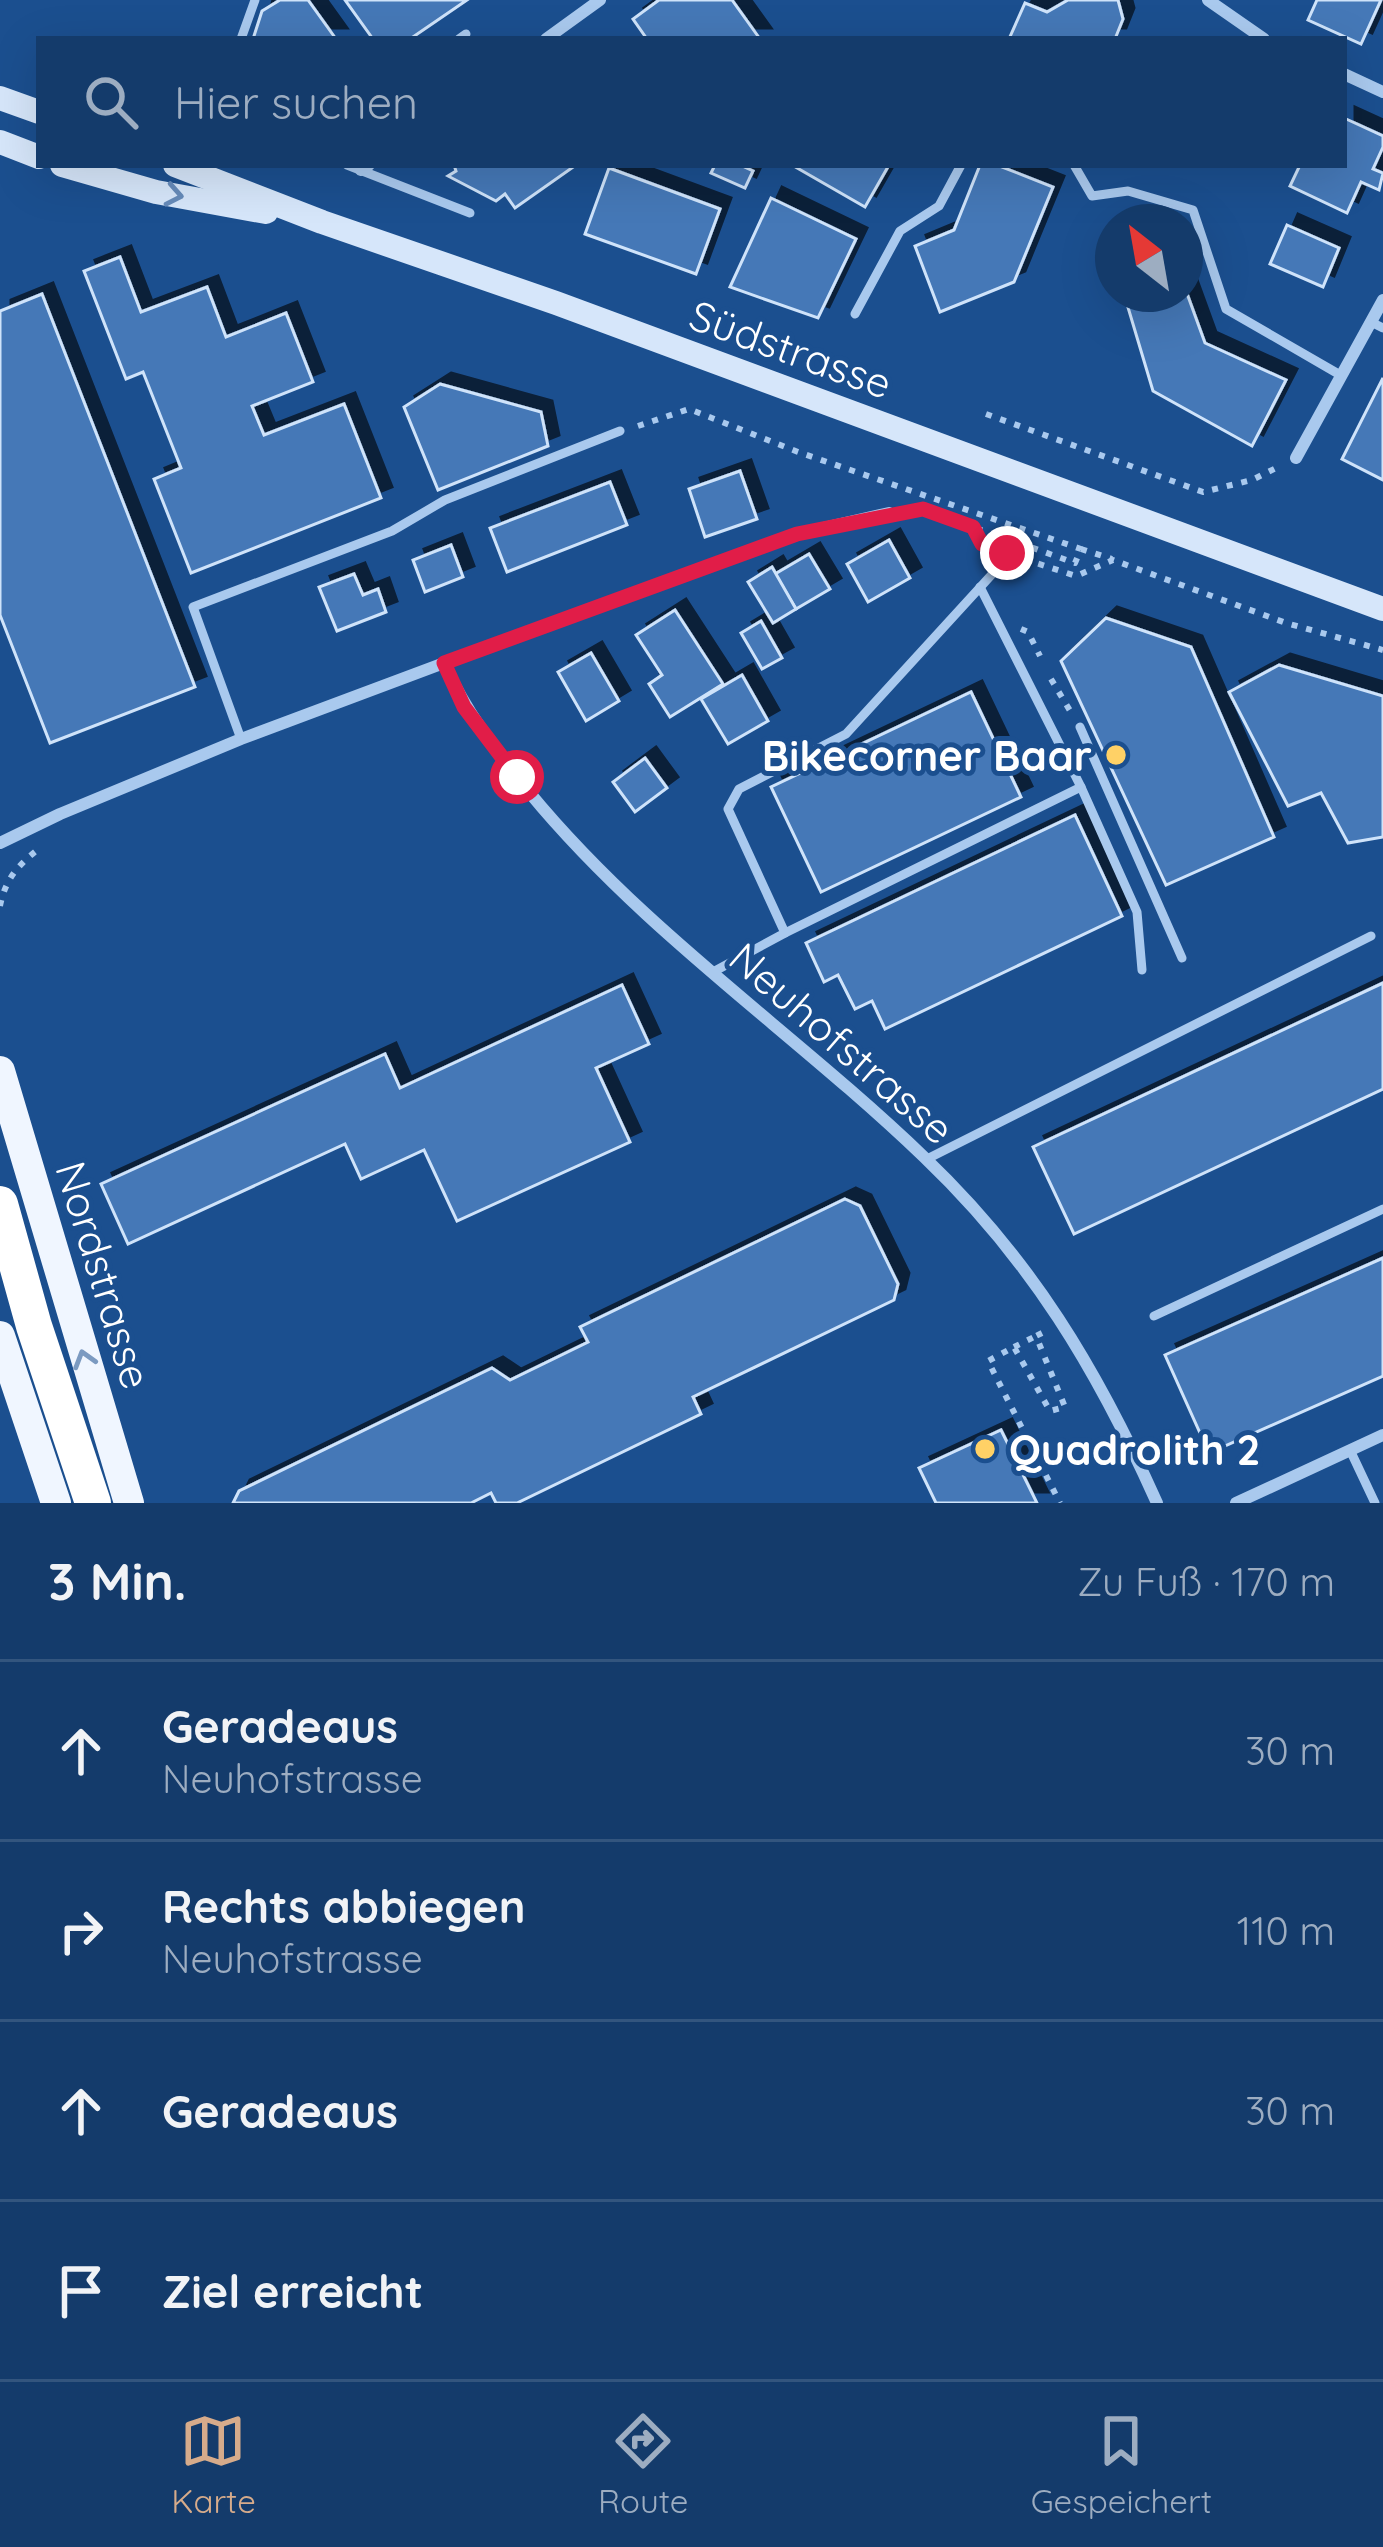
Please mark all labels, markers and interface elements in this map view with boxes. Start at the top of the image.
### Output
search box [36,36,1347,168]
icon: search [78,69,144,135]
text: Hier suchen [174,74,418,130]
one-way arrow [164,182,184,207]
north arrow [1095,204,1203,312]
street label: Südstrasse [683,288,899,410]
route end [980,526,1034,580]
place label: Bikecorner Baar [762,729,1092,782]
marker: Bikecorner Baar [1103,742,1129,768]
route start [490,750,544,804]
street label: Neuhofstrasse [719,931,965,1155]
street label: Nordstrasse [44,1155,164,1395]
one-way arrow [73,1349,98,1370]
place label: Quadrolith 2 [1009,1423,1260,1476]
marker: Quadrolith 2 [972,1436,998,1462]
text: 3 Min. [48,1549,187,1613]
text: Zu Fuß · 170 m [1077,1557,1335,1606]
text: Geradeaus [162,1698,398,1754]
icon: ahead [48,1718,114,1784]
text: 30 m [1245,1726,1335,1775]
text: Neuhofstrasse [162,1754,423,1803]
text: Rechts abbiegen [162,1878,526,1934]
icon: right [48,1898,114,1964]
text: 110 m [1237,1906,1335,1955]
text: Neuhofstrasse [162,1934,423,1983]
icon: ahead [48,2078,114,2144]
text: Geradeaus [162,2083,398,2139]
text: 30 m [1245,2086,1335,2135]
icon: arrive [48,2258,114,2324]
text: Ziel erreicht [162,2263,423,2319]
tab: Karte [171,2408,256,2521]
tab: Route [598,2408,688,2521]
tab: Gespeichert [1031,2408,1212,2521]

